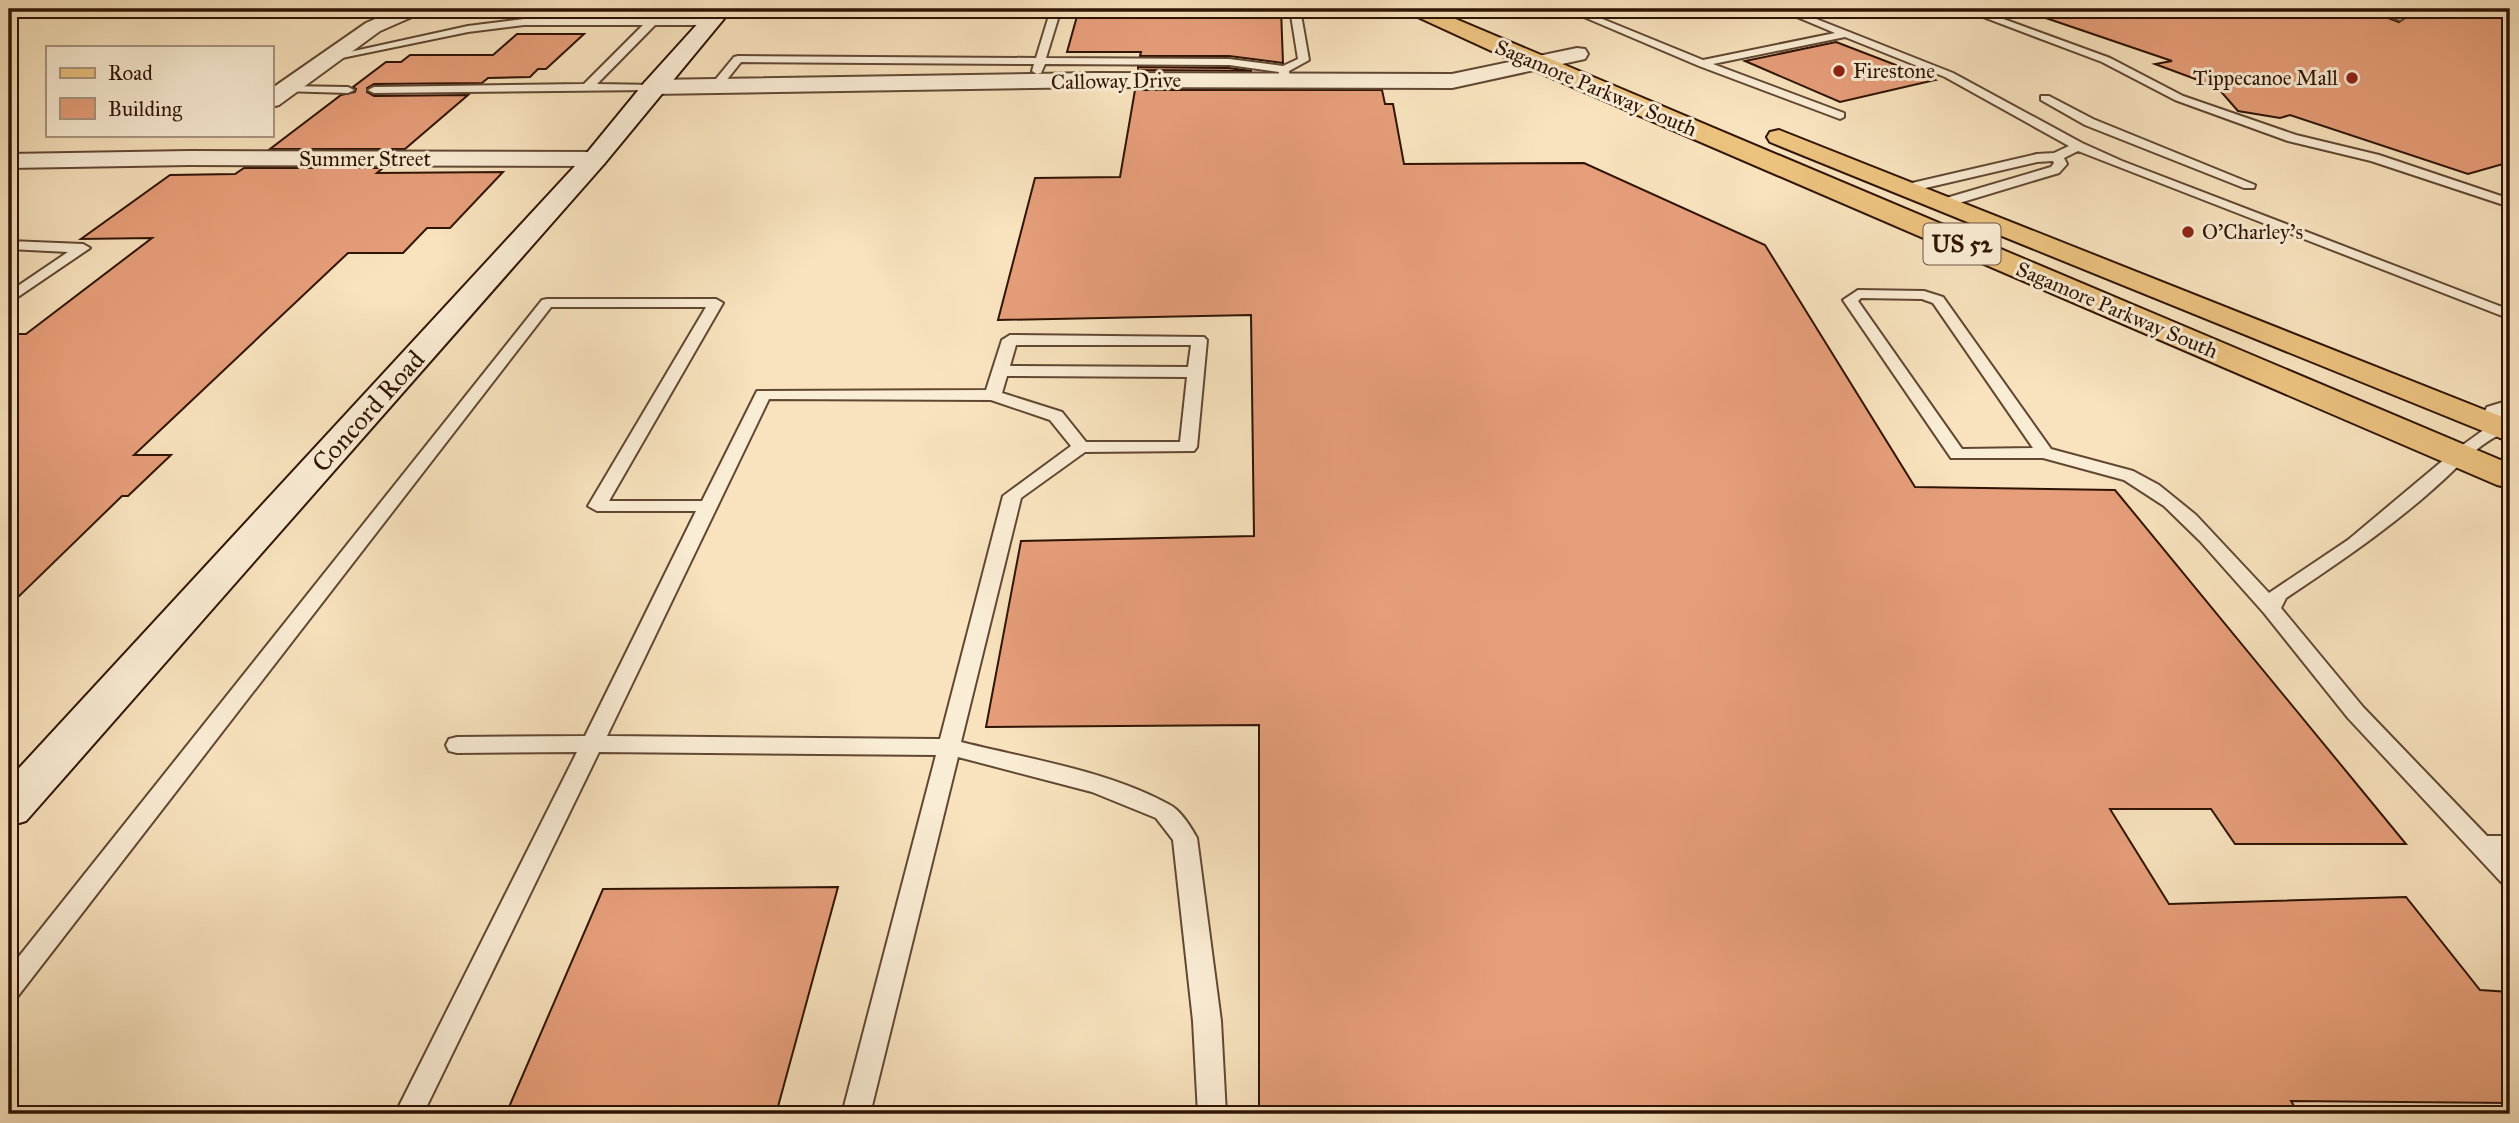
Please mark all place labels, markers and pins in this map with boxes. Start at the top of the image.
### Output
place label: Firestone [1853,58,1935,84]
marker: Firestone [1831,63,1847,79]
place label: Tippecanoe Mall [2193,65,2338,91]
marker: Tippecanoe Mall [2344,70,2360,86]
place label: O'Charley's [2202,219,2303,245]
marker: O'Charley's [2180,224,2196,240]

